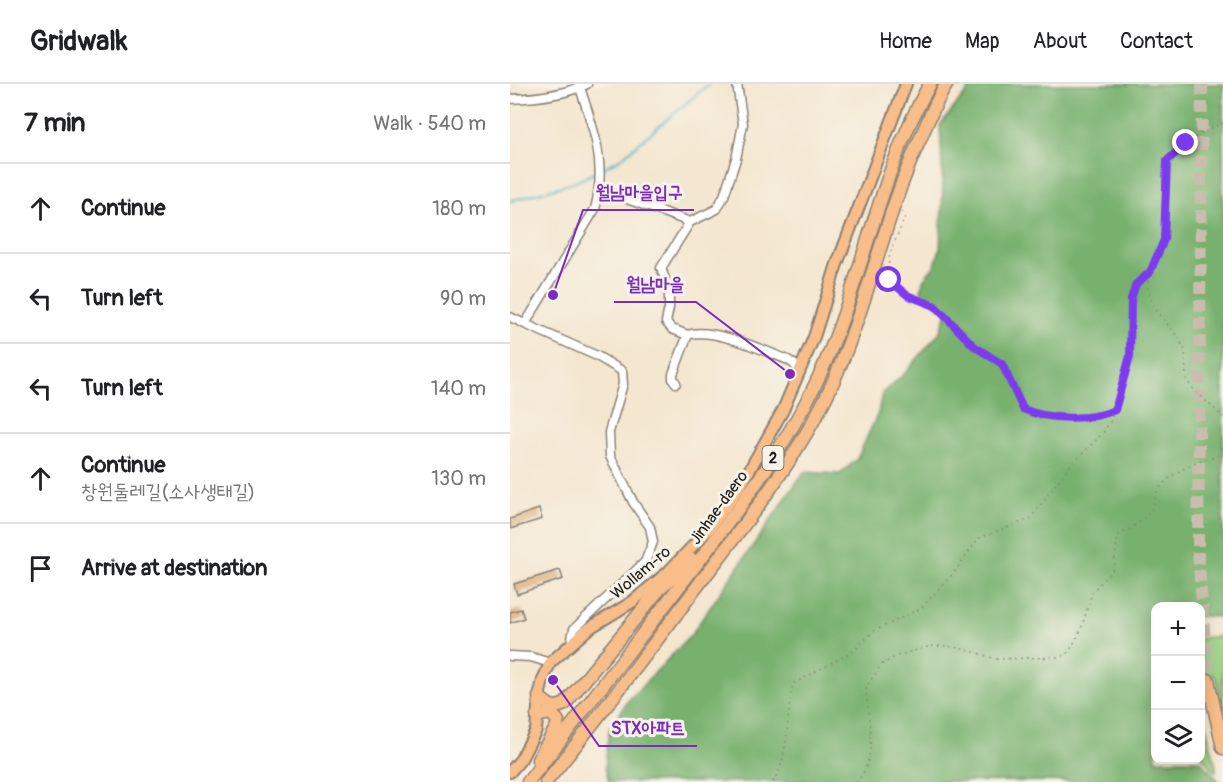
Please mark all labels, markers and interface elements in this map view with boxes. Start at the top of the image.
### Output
text: Gridwalk [30,24,128,59]
text: Home [879,28,932,55]
text: Map [965,28,1000,55]
text: About [1033,28,1087,55]
text: Contact [1120,28,1193,55]
text: 7 min [24,107,86,139]
text: Walk · 540 m [373,111,486,136]
route end [1172,129,1198,155]
callout: 월남마을입구 [583,174,694,210]
text: 월남마을입구 [596,181,682,204]
icon: ahead [24,192,57,225]
text: Continue [81,194,165,222]
text: 180 m [432,196,486,221]
callout: 월남마을 [614,266,696,302]
route start [875,266,901,292]
text: 월남마을 [626,273,684,296]
icon: left [24,282,57,315]
text: Turn left [81,284,163,312]
text: 90 m [440,286,486,311]
icon: left [24,372,57,405]
text: Turn left [81,374,163,402]
text: 140 m [431,376,486,401]
road number: 2 [762,446,784,470]
text: Continue [81,451,165,479]
icon: ahead [24,462,57,495]
text: 130 m [431,466,486,491]
street label: Jinhae-daero [685,467,752,548]
text: 창원둘레길(소사생태길) [81,479,255,504]
street label: Wollam-ro [607,542,675,604]
icon: arrive [24,552,57,585]
text: Arrive at destination [81,554,267,582]
map controls [1151,602,1205,764]
button: + [1151,602,1205,656]
button: − [1151,656,1205,710]
callout: STX아파트 [599,710,697,746]
button: layers [1151,710,1205,764]
text: STX아파트 [611,717,685,740]

